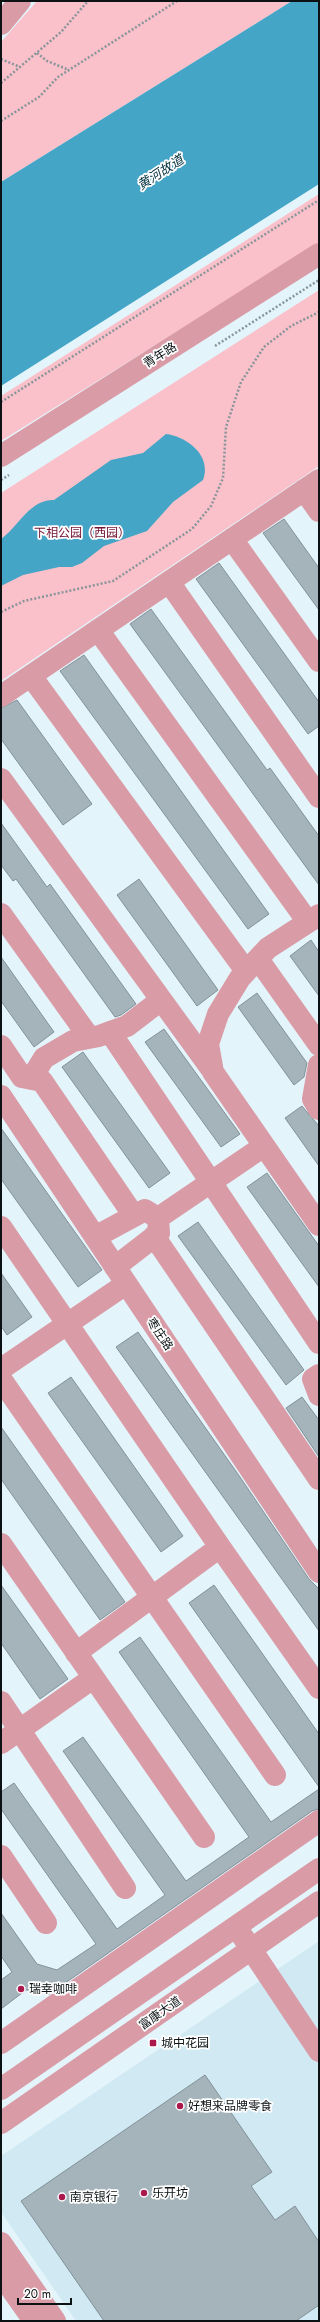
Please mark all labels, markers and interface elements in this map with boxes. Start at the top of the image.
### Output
water label: 黄河故道 [133,149,189,195]
street label: 青年路 [140,338,180,372]
park label: 下相公园（西园） [34,524,130,542]
street label: 枣庄路 [142,1314,178,1354]
place label: 瑞幸咖啡 [29,1980,77,1998]
marker: 瑞幸咖啡 [16,1984,26,1994]
street label: 富康大道 [135,1992,185,2034]
place label: 城中花园 [161,2034,209,2052]
marker: 城中花园 [148,2038,158,2048]
place label: 好想来品牌零食 [188,2097,272,2115]
marker: 好想来品牌零食 [175,2101,185,2111]
place label: 乐开坊 [152,2184,188,2202]
place label: 南京银行 [70,2188,118,2206]
marker: 乐开坊 [139,2188,149,2198]
marker: 南京银行 [57,2192,67,2202]
scale bar [18,2280,71,2306]
text: 20 m [24,2285,51,2303]

